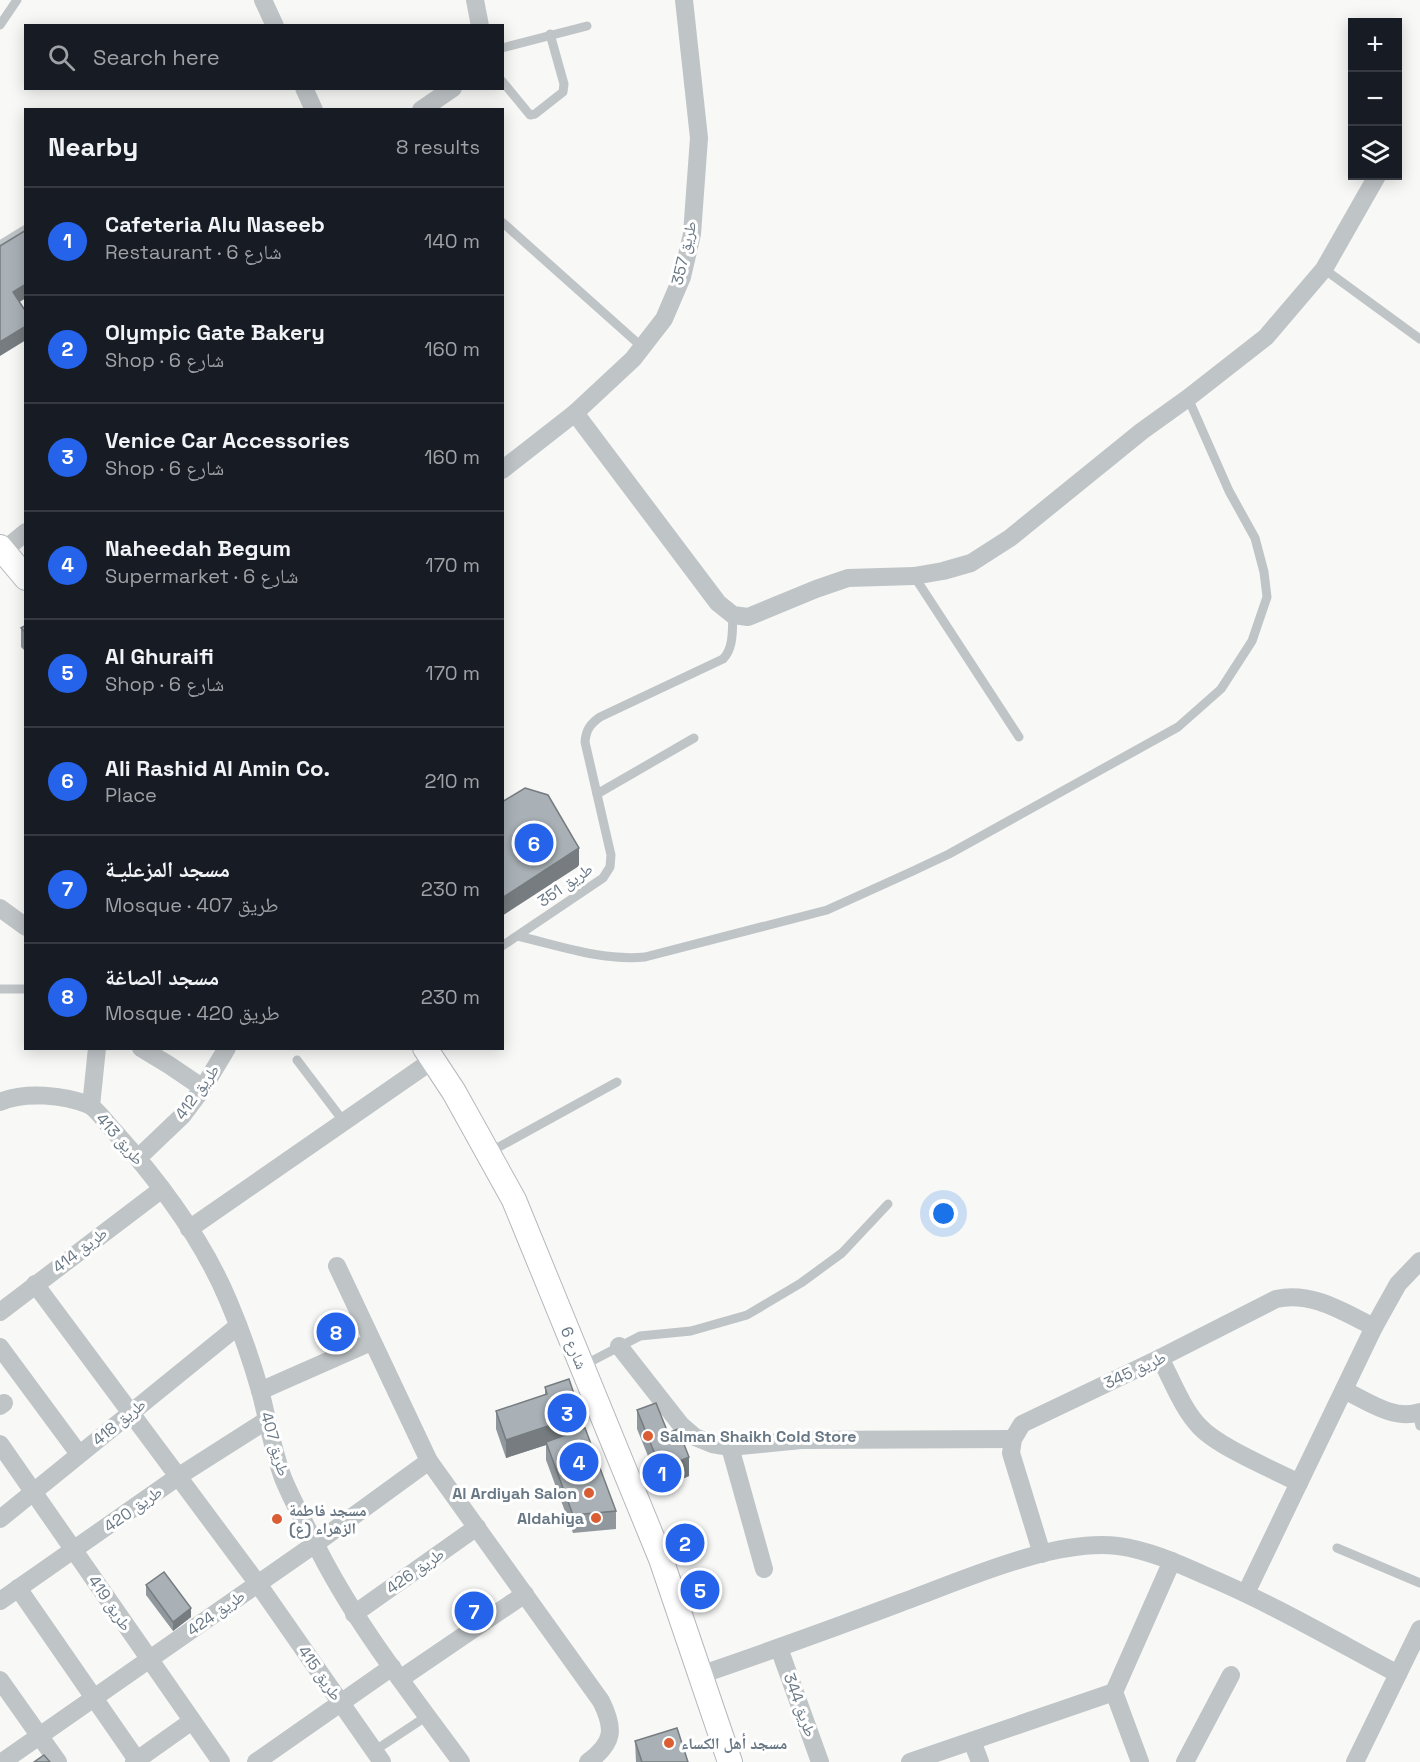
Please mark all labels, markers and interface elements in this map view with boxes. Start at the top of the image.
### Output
map controls [1348,18,1402,180]
button: + [1348,18,1402,72]
search box [24,24,504,90]
icon: search [45,41,78,74]
text: Search here [93,43,220,71]
button: − [1348,72,1402,126]
button: layers [1348,126,1402,180]
text: Nearby [48,130,138,164]
text: 8 results [396,134,480,160]
text: Cafeteria Alu Naseeb [105,210,325,238]
street label: طريق 357 [666,219,702,287]
text: 1 [63,228,72,254]
text: 140 m [424,228,480,254]
text: Restaurant · شارع 6 [105,239,282,265]
text: Olympic Gate Bakery [105,318,325,346]
text: 2 [62,336,73,362]
text: 160 m [424,336,480,362]
text: Shop · شارع 6 [105,347,224,373]
text: Venice Car Accessories [105,426,350,454]
text: 3 [61,444,74,470]
text: 160 m [424,444,480,470]
text: Shop · شارع 6 [105,455,224,481]
text: Naheedah Begum [105,534,291,562]
text: 4 [61,552,74,578]
text: 170 m [425,552,480,578]
text: Supermarket · شارع 6 [105,563,298,589]
text: Al Ghuraifi [105,642,214,670]
text: 5 [62,660,74,686]
text: 170 m [425,660,480,686]
text: Shop · شارع 6 [105,671,224,697]
text: Ali Rashid Al Amin Co. [105,754,330,782]
text: 6 [61,768,74,794]
text: 210 m [424,768,480,794]
text: Place [105,782,157,808]
pin: 6 [514,820,554,866]
text: مسجد المزعليـة [105,855,230,883]
street label: طريق 351 [533,858,597,912]
text: 7 [62,876,73,902]
text: 230 m [421,876,480,902]
text: Mosque · طريق 407 [105,892,279,918]
text: مسجد الصاغة [105,963,219,991]
text: 8 [62,984,74,1010]
text: 230 m [421,984,480,1010]
text: Mosque · طريق 420 [105,1000,280,1026]
street label: طريق 412 [170,1060,224,1124]
street label: طريق 413 [91,1108,149,1170]
your location [929,1199,958,1228]
street label: طريق 414 [48,1223,112,1277]
pin: 8 [316,1310,356,1354]
street label: شارع 6 [556,1324,592,1372]
street label: طريق 345 [1101,1347,1169,1393]
pin: 3 [548,1390,586,1436]
street label: طريق 418 [88,1394,150,1450]
street label: طريق 407 [256,1409,294,1479]
place label: Salman Shaikh Cold Store [660,1426,856,1447]
marker: Salman Shaikh Cold Store [641,1429,655,1443]
pin: 4 [560,1440,598,1484]
pin: 1 [642,1450,682,1496]
street label: طريق 420 [100,1481,166,1537]
place label: Al Ardiyah Salon [452,1483,577,1504]
marker: Al Ardiyah Salon [582,1486,596,1500]
place label: مسجد فاطمة الزهراء (ع) [289,1500,367,1539]
place label: Aldahiya [517,1508,584,1529]
marker: Aldahiya [589,1511,603,1525]
marker: مسجد فاطمة الزهراء (ع) [270,1512,284,1526]
pin: 2 [666,1520,704,1566]
street label: طريق 426 [382,1543,448,1599]
pin: 5 [680,1568,720,1612]
street label: طريق 419 [84,1571,136,1635]
street label: طريق 424 [183,1585,249,1641]
pin: 7 [454,1588,494,1634]
street label: طريق 415 [293,1641,347,1705]
street label: طريق 344 [779,1670,821,1740]
place label: مسجد أهل الكساء [681,1733,787,1754]
marker: مسجد أهل الكساء [662,1736,676,1750]

